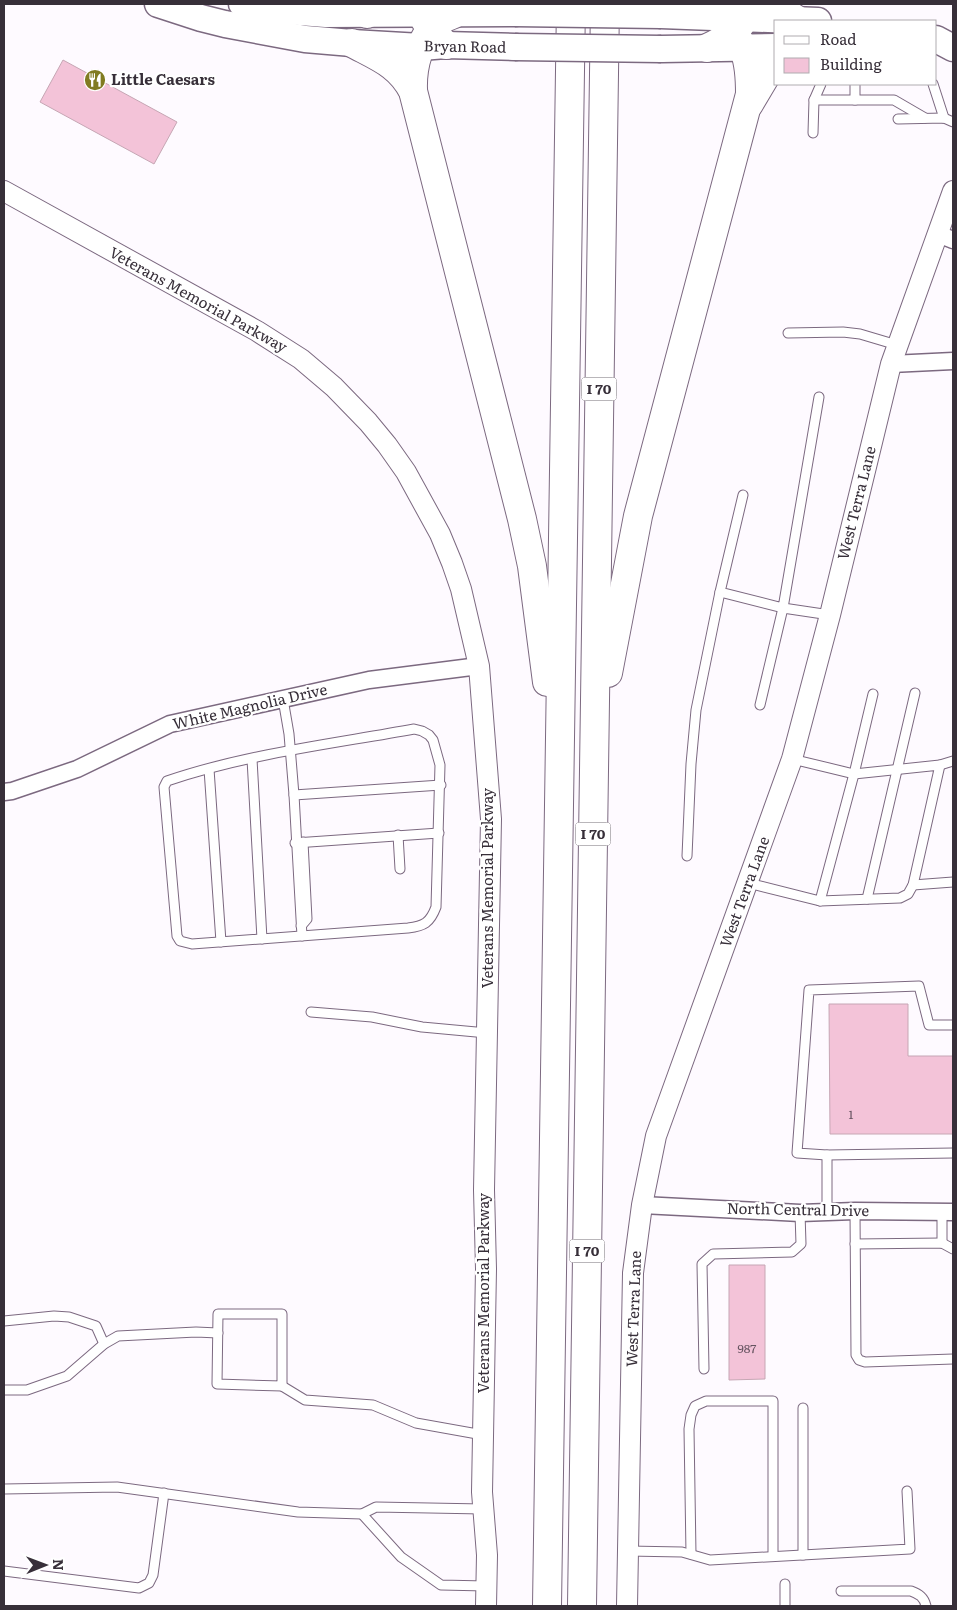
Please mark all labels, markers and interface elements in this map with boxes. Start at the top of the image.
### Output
legend [774,20,937,85]
text: Road [820,27,856,50]
street label: Bryan Road [423,33,507,58]
text: Building [820,52,882,75]
place label: Little Caesars [111,67,215,90]
restaurant icon: Little Caesars [83,68,107,92]
street label: Veterans Memorial Parkway [106,240,292,357]
road number: I 70 [582,378,616,400]
street label: West Terra Lane [830,443,881,562]
street label: White Magnolia Drive [170,677,329,734]
street label: Veterans Memorial Parkway [475,787,498,988]
road number: I 70 [576,822,610,846]
street label: West Terra Lane [713,833,774,950]
house number: 1 [849,1105,854,1123]
street label: Veterans Memorial Parkway [471,1192,494,1393]
street label: North Central Drive [727,1196,870,1221]
road number: I 70 [570,1240,604,1262]
street label: West Terra Lane [619,1250,646,1367]
house number: 987 [738,1339,756,1357]
north arrow [20,1540,70,1590]
text: N [49,1559,69,1571]

